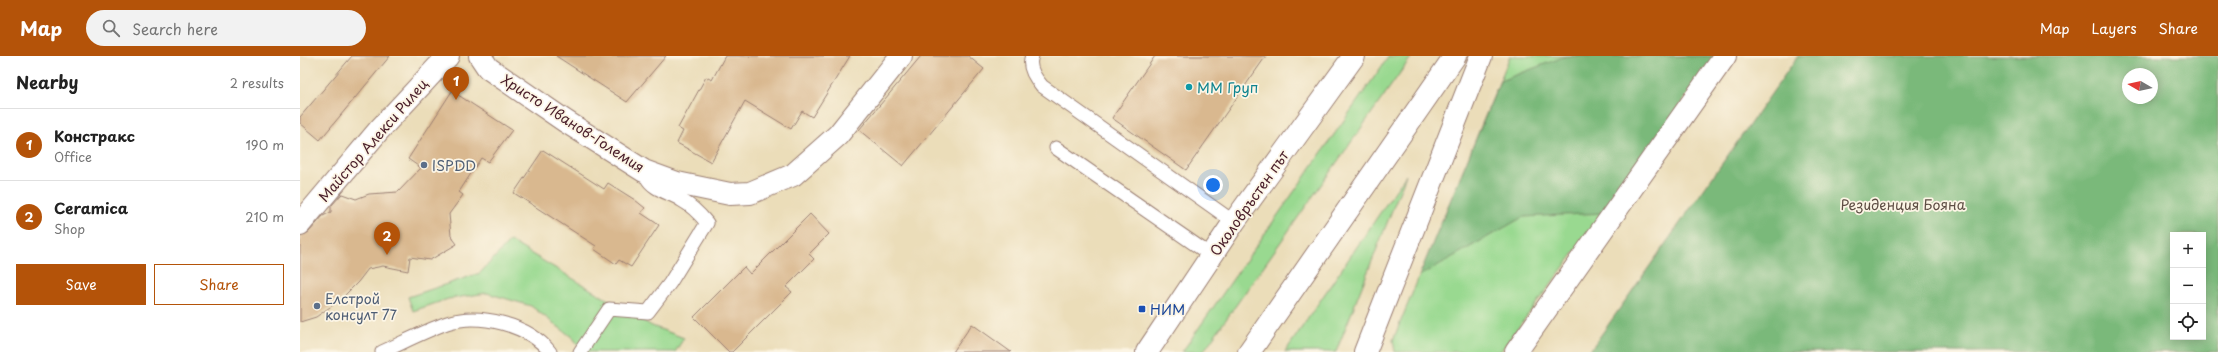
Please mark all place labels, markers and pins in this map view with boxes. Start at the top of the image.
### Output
pin: 1 [443,67,469,100]
place label: ММ Груп [1197,77,1258,98]
marker: ММ Груп [1184,82,1194,92]
place label: ISPDD [432,155,476,176]
marker: ISPDD [419,160,429,170]
pin: 2 [374,222,400,255]
place label: Елстрой консулт 77 [325,288,398,325]
place label: НИМ [1150,299,1185,320]
marker: Елстрой консулт 77 [312,301,322,311]
marker: НИМ [1137,304,1147,314]

